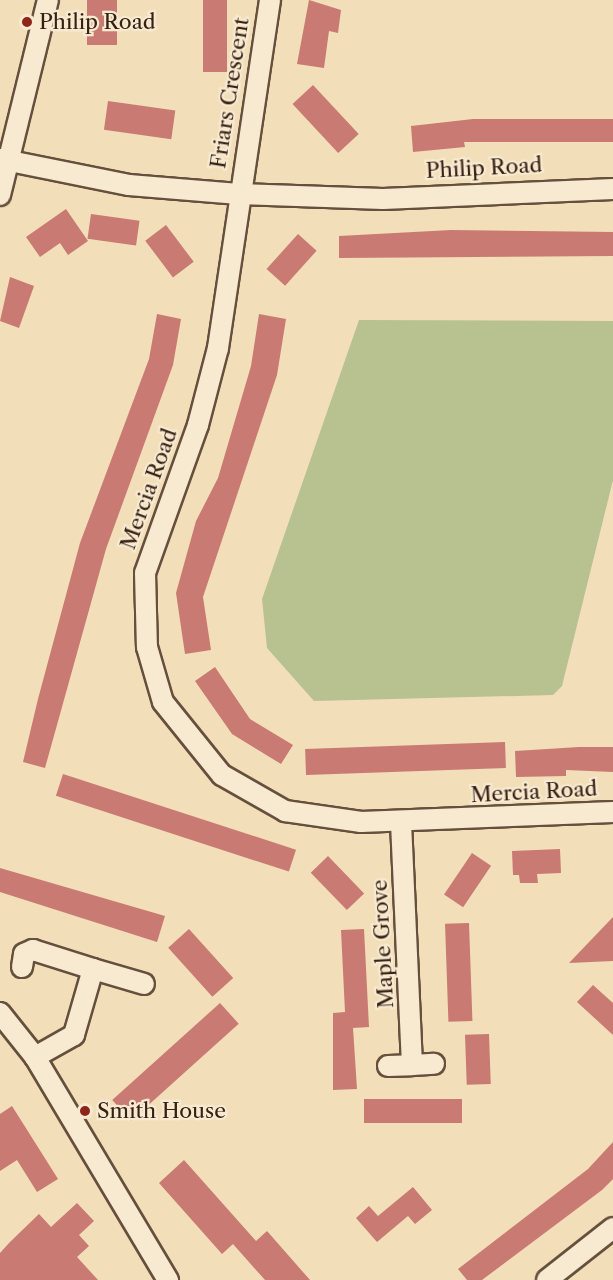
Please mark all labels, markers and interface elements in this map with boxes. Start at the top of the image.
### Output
place label: Philip Road [39,9,156,35]
marker: Philip Road [20,15,34,29]
street label: Friars Crescent [206,16,254,170]
street label: Philip Road [425,152,543,184]
street label: Mercia Road [115,425,183,553]
street label: Mercia Road [470,776,598,808]
street label: Maple Grove [367,879,399,1009]
place label: Smith House [97,1098,226,1124]
marker: Smith House [78,1104,92,1118]

